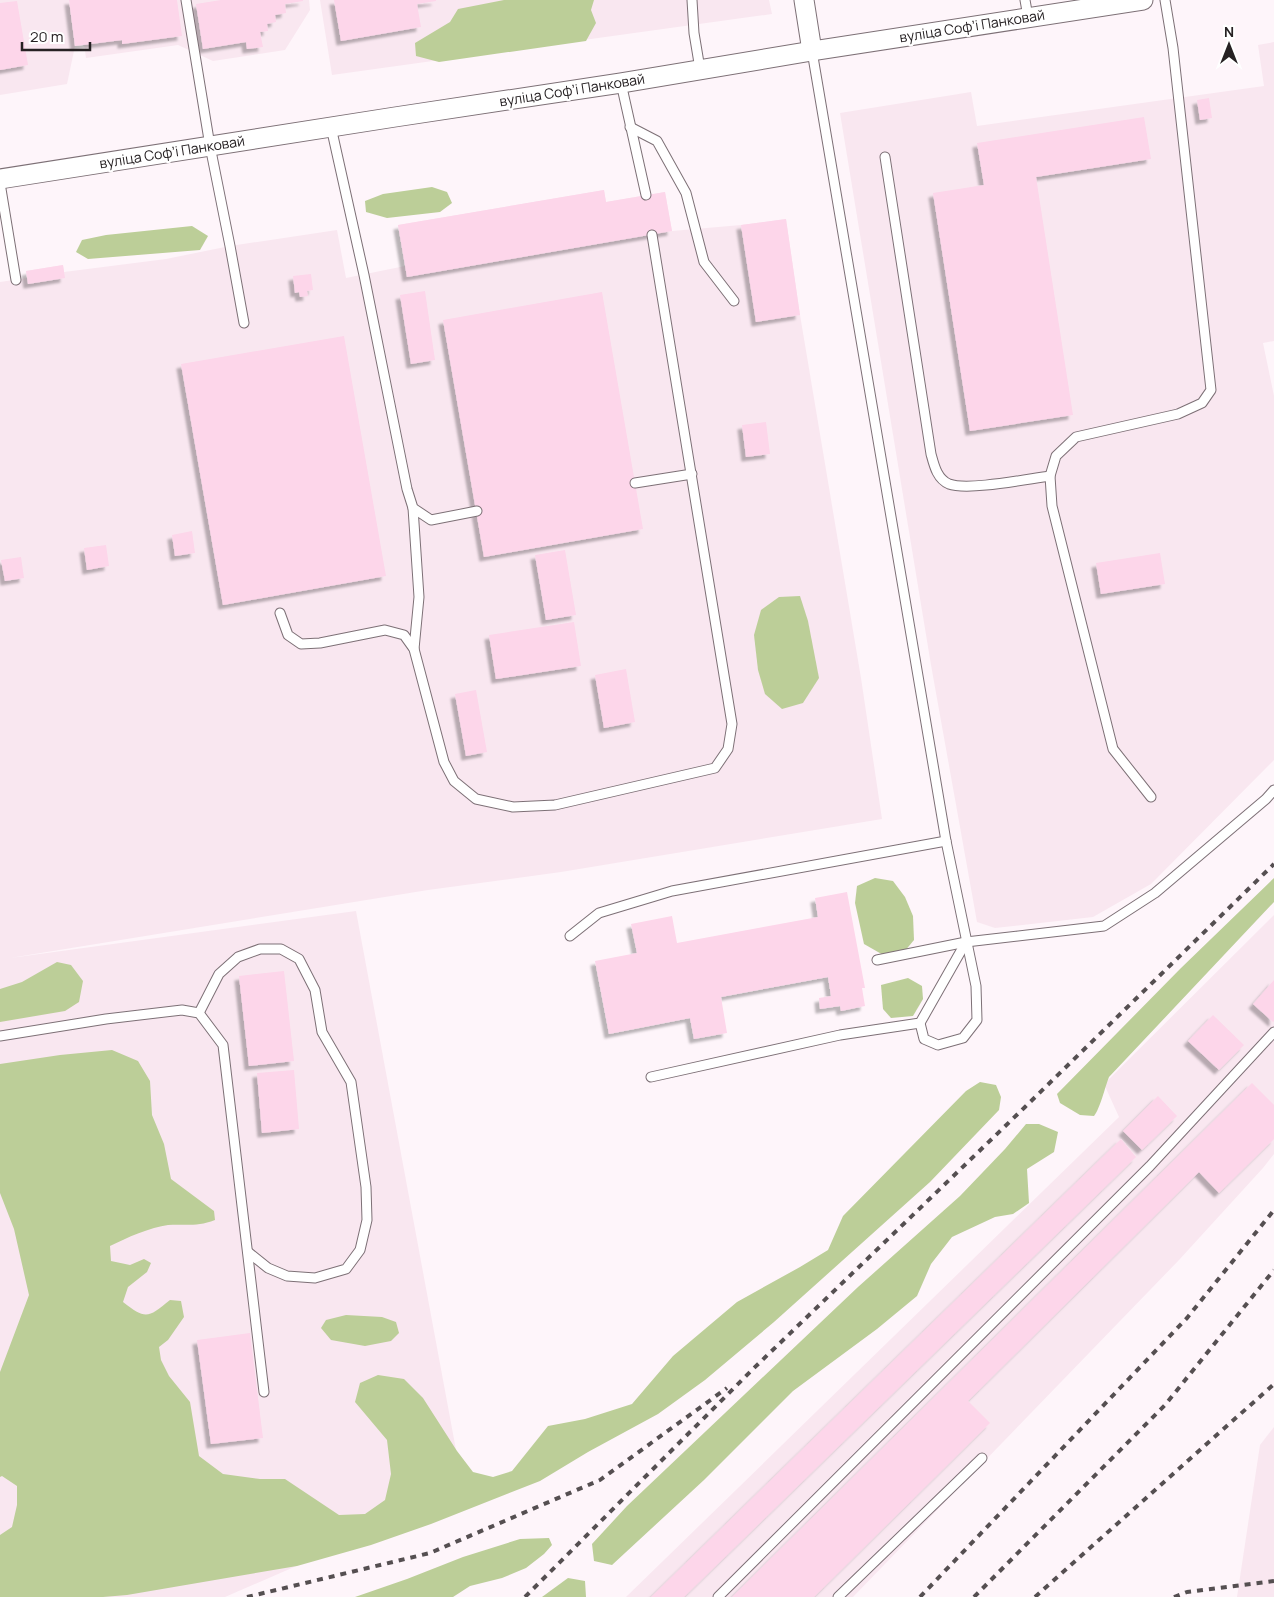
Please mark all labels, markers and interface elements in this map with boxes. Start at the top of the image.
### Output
street label: вуліца Софʼі Панковай [898,5,1046,46]
scale bar [22,20,90,52]
north arrow [1204,20,1254,70]
text: N [1224,22,1234,41]
text: 20 m [30,26,63,47]
street label: вуліца Софʼі Панковай [498,69,646,110]
street label: вуліца Софʼі Панковай [98,131,246,172]

